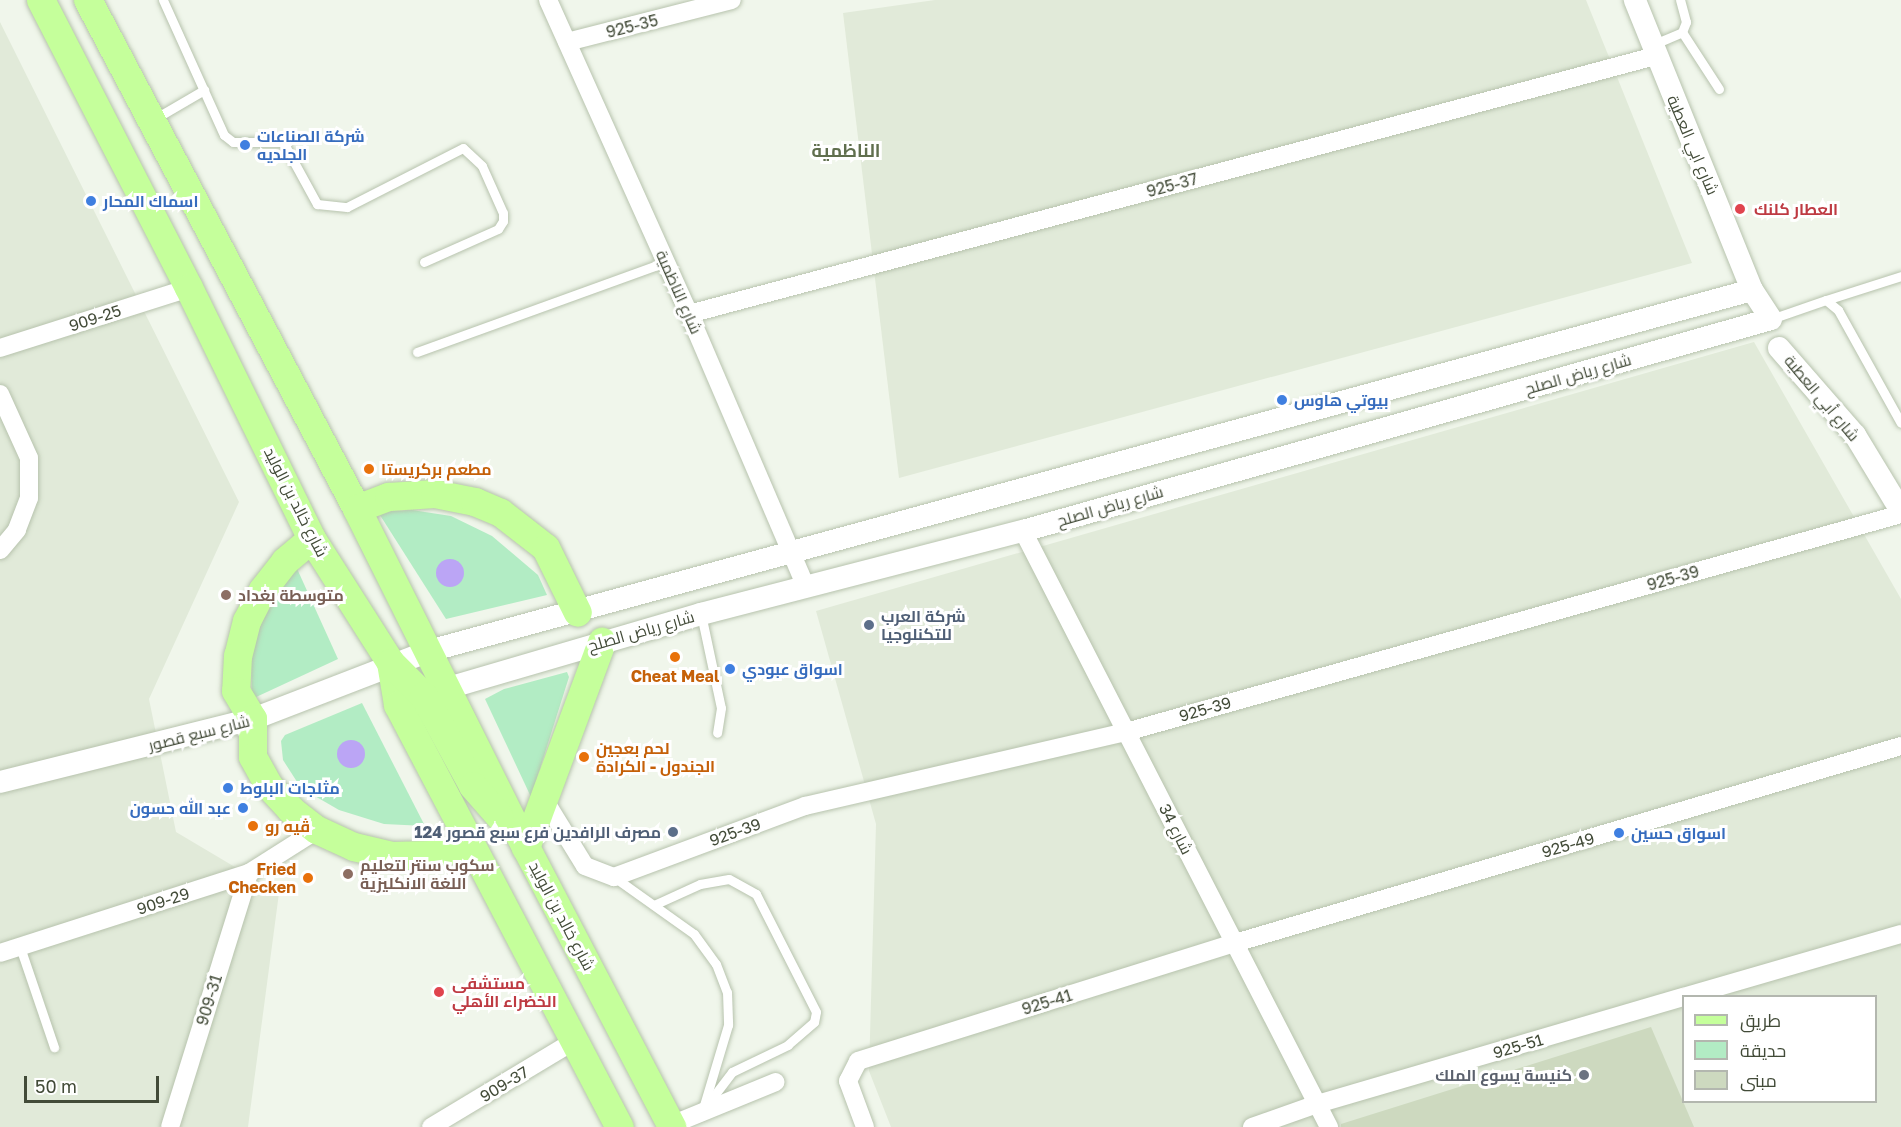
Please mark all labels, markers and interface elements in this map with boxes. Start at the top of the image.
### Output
street label: 925-35 [604,10,660,42]
street label: شارع ابي العطية [1663,92,1723,198]
place label: شركة الصناعات الجلديه [257,126,365,164]
marker: شركة الصناعات الجلديه [238,138,252,152]
district label: الناظمية [812,139,880,161]
street label: 925-37 [1144,169,1200,201]
place label: اسماك المحار [103,191,198,211]
marker: اسماك المحار [84,194,98,208]
place label: العطار كلنك [1754,199,1838,219]
marker: العطار كلنك [1731,200,1749,218]
street label: شارع الناظمية [652,247,706,337]
street label: 909-25 [66,301,124,335]
street label: شارع رياض الصلح [1523,350,1633,398]
street label: شارع أبي العطية [1780,351,1864,445]
place label: بيوتي هاوس [1294,390,1388,410]
marker: بيوتي هاوس [1275,393,1289,407]
street label: شارع خالد بن الوليد [260,444,332,560]
place label: مطعم بركريستا [381,459,491,479]
marker: مطعم بركريستا [362,462,376,476]
street label: شارع رياض الصلح [1055,482,1165,530]
street label: 925-39 [1645,561,1701,595]
place label: متوسطة بغداد [238,585,344,605]
marker: متوسطة بغداد [219,588,233,602]
place label: شركة العرب للتكنلوجيا [881,606,966,644]
street label: شارع رياض الصلح [586,607,696,655]
marker: شركة العرب للتكنلوجيا [862,618,876,632]
marker: Cheat Meal [668,650,682,664]
place label: اسواق عبودي [742,659,843,679]
marker: اسواق عبودي [723,662,737,676]
place label: Cheat Meal [631,666,719,686]
street label: 925-39 [1177,692,1233,726]
street label: شارع سبع قصور [146,711,252,755]
place label: لحم بعجين الجندول - الكرادة [596,738,715,776]
marker: لحم بعجين الجندول - الكرادة [577,750,591,764]
place label: مثلجات البلوط [240,778,340,798]
marker: مثلجات البلوط [221,781,235,795]
place label: عبد الله حسون [130,798,231,818]
marker: عبد الله حسون [236,801,250,815]
street label: شارع 34 [1155,801,1197,857]
street label: 925-39 [707,814,763,850]
place label: ڤيه رو [265,816,310,836]
marker: ڤيه رو [246,819,260,833]
place label: مصرف الرافدين فرع سبع قصور 124 [414,822,661,842]
place label: اسواق حسين [1631,823,1726,843]
marker: مصرف الرافدين فرع سبع قصور 124 [666,825,680,839]
marker: اسواق حسين [1612,826,1626,840]
street label: 925-49 [1540,828,1596,862]
place label: سكوب سنتر لتعليم اللغة الانكليزية [360,855,495,893]
street label: شارع خالد بن الوليد [525,858,599,974]
place label: Fried Checken [228,859,296,897]
marker: سكوب سنتر لتعليم اللغة الانكليزية [341,867,355,881]
marker: Fried Checken [301,871,315,885]
street label: 909-29 [134,883,192,919]
street label: 909-31 [192,972,226,1028]
place label: مستشفى الخضراء الأهلي [452,973,557,1011]
marker: مستشفى الخضراء الأهلي [430,983,448,1001]
street label: 925-41 [1019,985,1075,1019]
legend [1682,995,1877,1103]
text: طريق [1740,1009,1781,1031]
street label: 925-51 [1491,1030,1545,1062]
text: حديقة [1740,1039,1786,1061]
street label: 909-37 [476,1062,532,1106]
scale bar [27,1064,162,1102]
place label: كنيسة يسوع الملك [1435,1065,1572,1085]
marker: كنيسة يسوع الملك [1577,1068,1591,1082]
text: مبنى [1740,1069,1777,1091]
text: 50 m [35,1075,77,1097]

